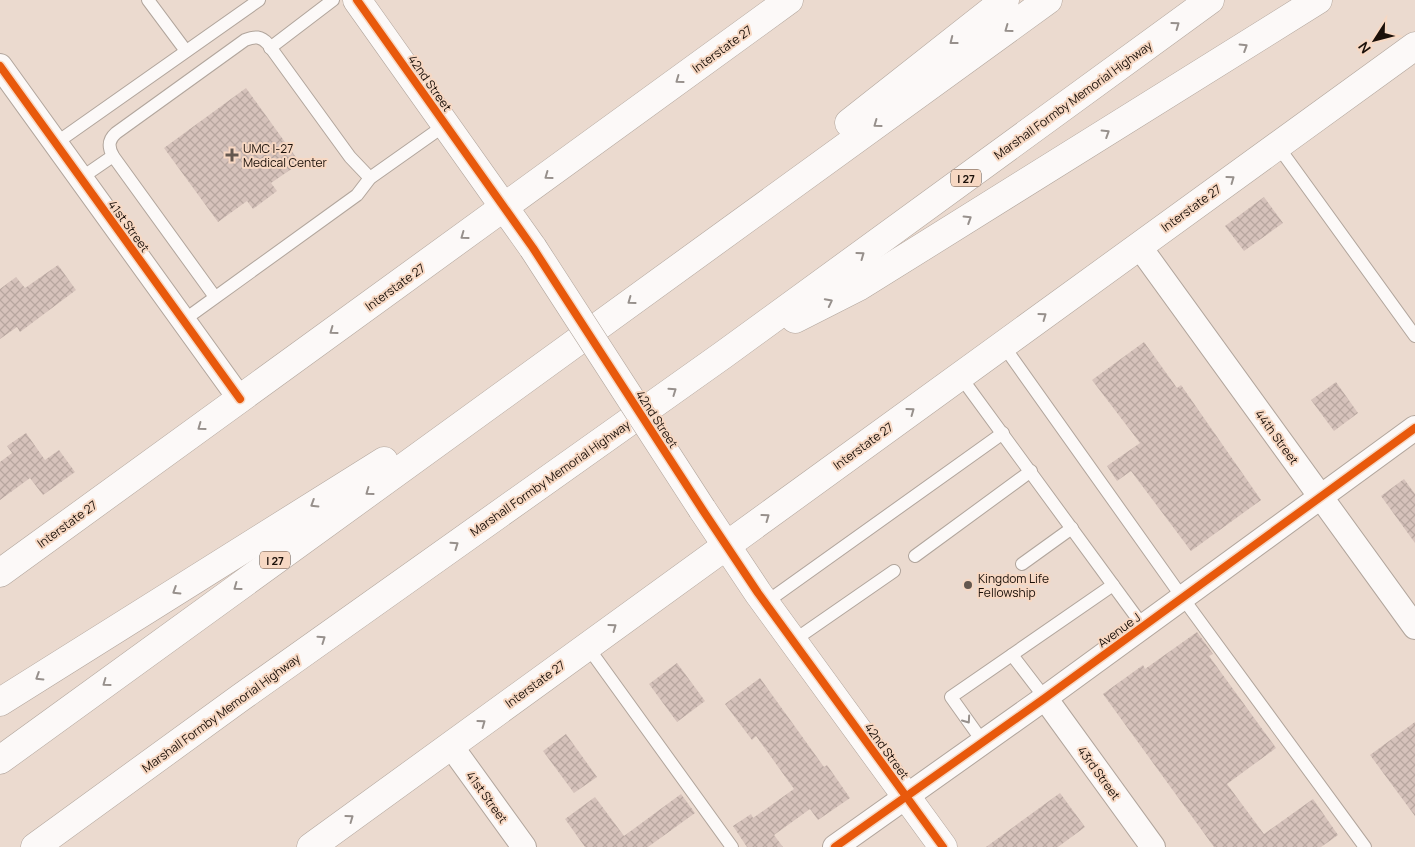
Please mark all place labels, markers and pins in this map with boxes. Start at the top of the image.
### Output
place label: UMC I-27 Medical Center [243,140,328,171]
marker: UMC I-27 Medical Center [225,148,239,162]
place label: Kingdom Life Fellowship [978,570,1049,601]
marker: Kingdom Life Fellowship [962,579,974,591]

